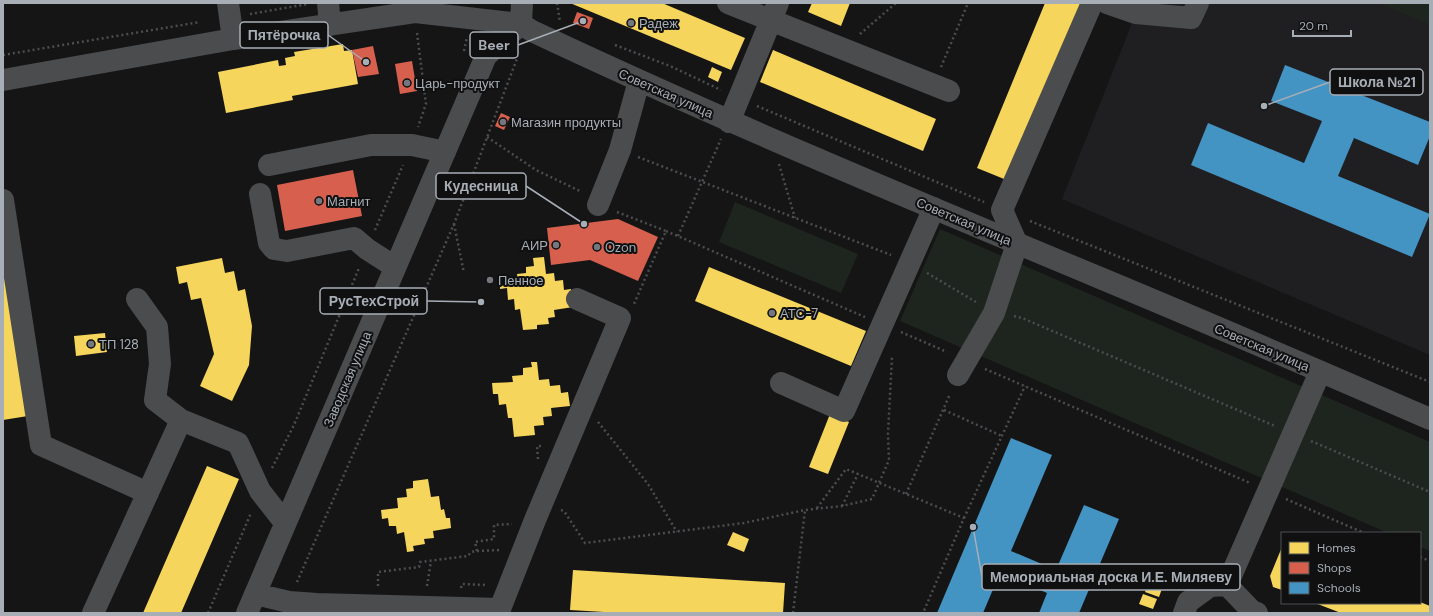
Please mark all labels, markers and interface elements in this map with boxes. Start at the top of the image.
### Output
scale bar [1293,12,1351,38]
place label: Радеж [639,15,678,32]
marker: Радеж [626,18,636,28]
text: 20 m [1299,18,1328,34]
callout: Пятёрочка [240,22,328,48]
text: Пятёрочка [248,26,320,44]
callout: Beer [470,32,518,58]
text: Beer [478,36,510,54]
street label: Советская улица [616,65,717,122]
callout: Школа №21 [1330,69,1423,95]
text: Школа №21 [1338,73,1416,91]
place label: Царь-продукт [415,75,500,92]
marker: Царь-продукт [402,78,412,88]
place label: Магазин продукты [511,114,621,131]
marker: Магазин продукты [498,117,508,127]
callout: Кудесница [436,173,526,199]
text: Кудесница [444,177,518,195]
place label: Магнит [327,193,370,210]
street label: Советская улица [914,194,1015,249]
marker: Магнит [314,196,324,206]
place label: АИР [521,237,548,254]
place label: Ozon [605,239,636,256]
marker: АИР [551,240,561,250]
marker: Ozon [592,242,602,252]
place label: Пенное [498,272,543,289]
marker: Пенное [485,275,495,285]
callout: РусТехСтрой [320,288,427,314]
text: РусТехСтрой [329,292,419,310]
place label: АТС-7 [780,305,818,322]
marker: АТС-7 [767,308,777,318]
street label: Советская улица [1212,320,1313,375]
street label: Заводская улица [320,328,376,430]
place label: ТП 128 [99,336,139,353]
marker: ТП 128 [86,339,96,349]
legend [1281,532,1421,604]
text: Homes [1317,540,1356,556]
text: Shops [1317,560,1352,576]
callout: Мемориальная доска И.Е. Миляеву [982,564,1240,590]
text: Мемориальная доска И.Е. Миляеву [990,568,1232,586]
text: Schools [1317,580,1361,596]

